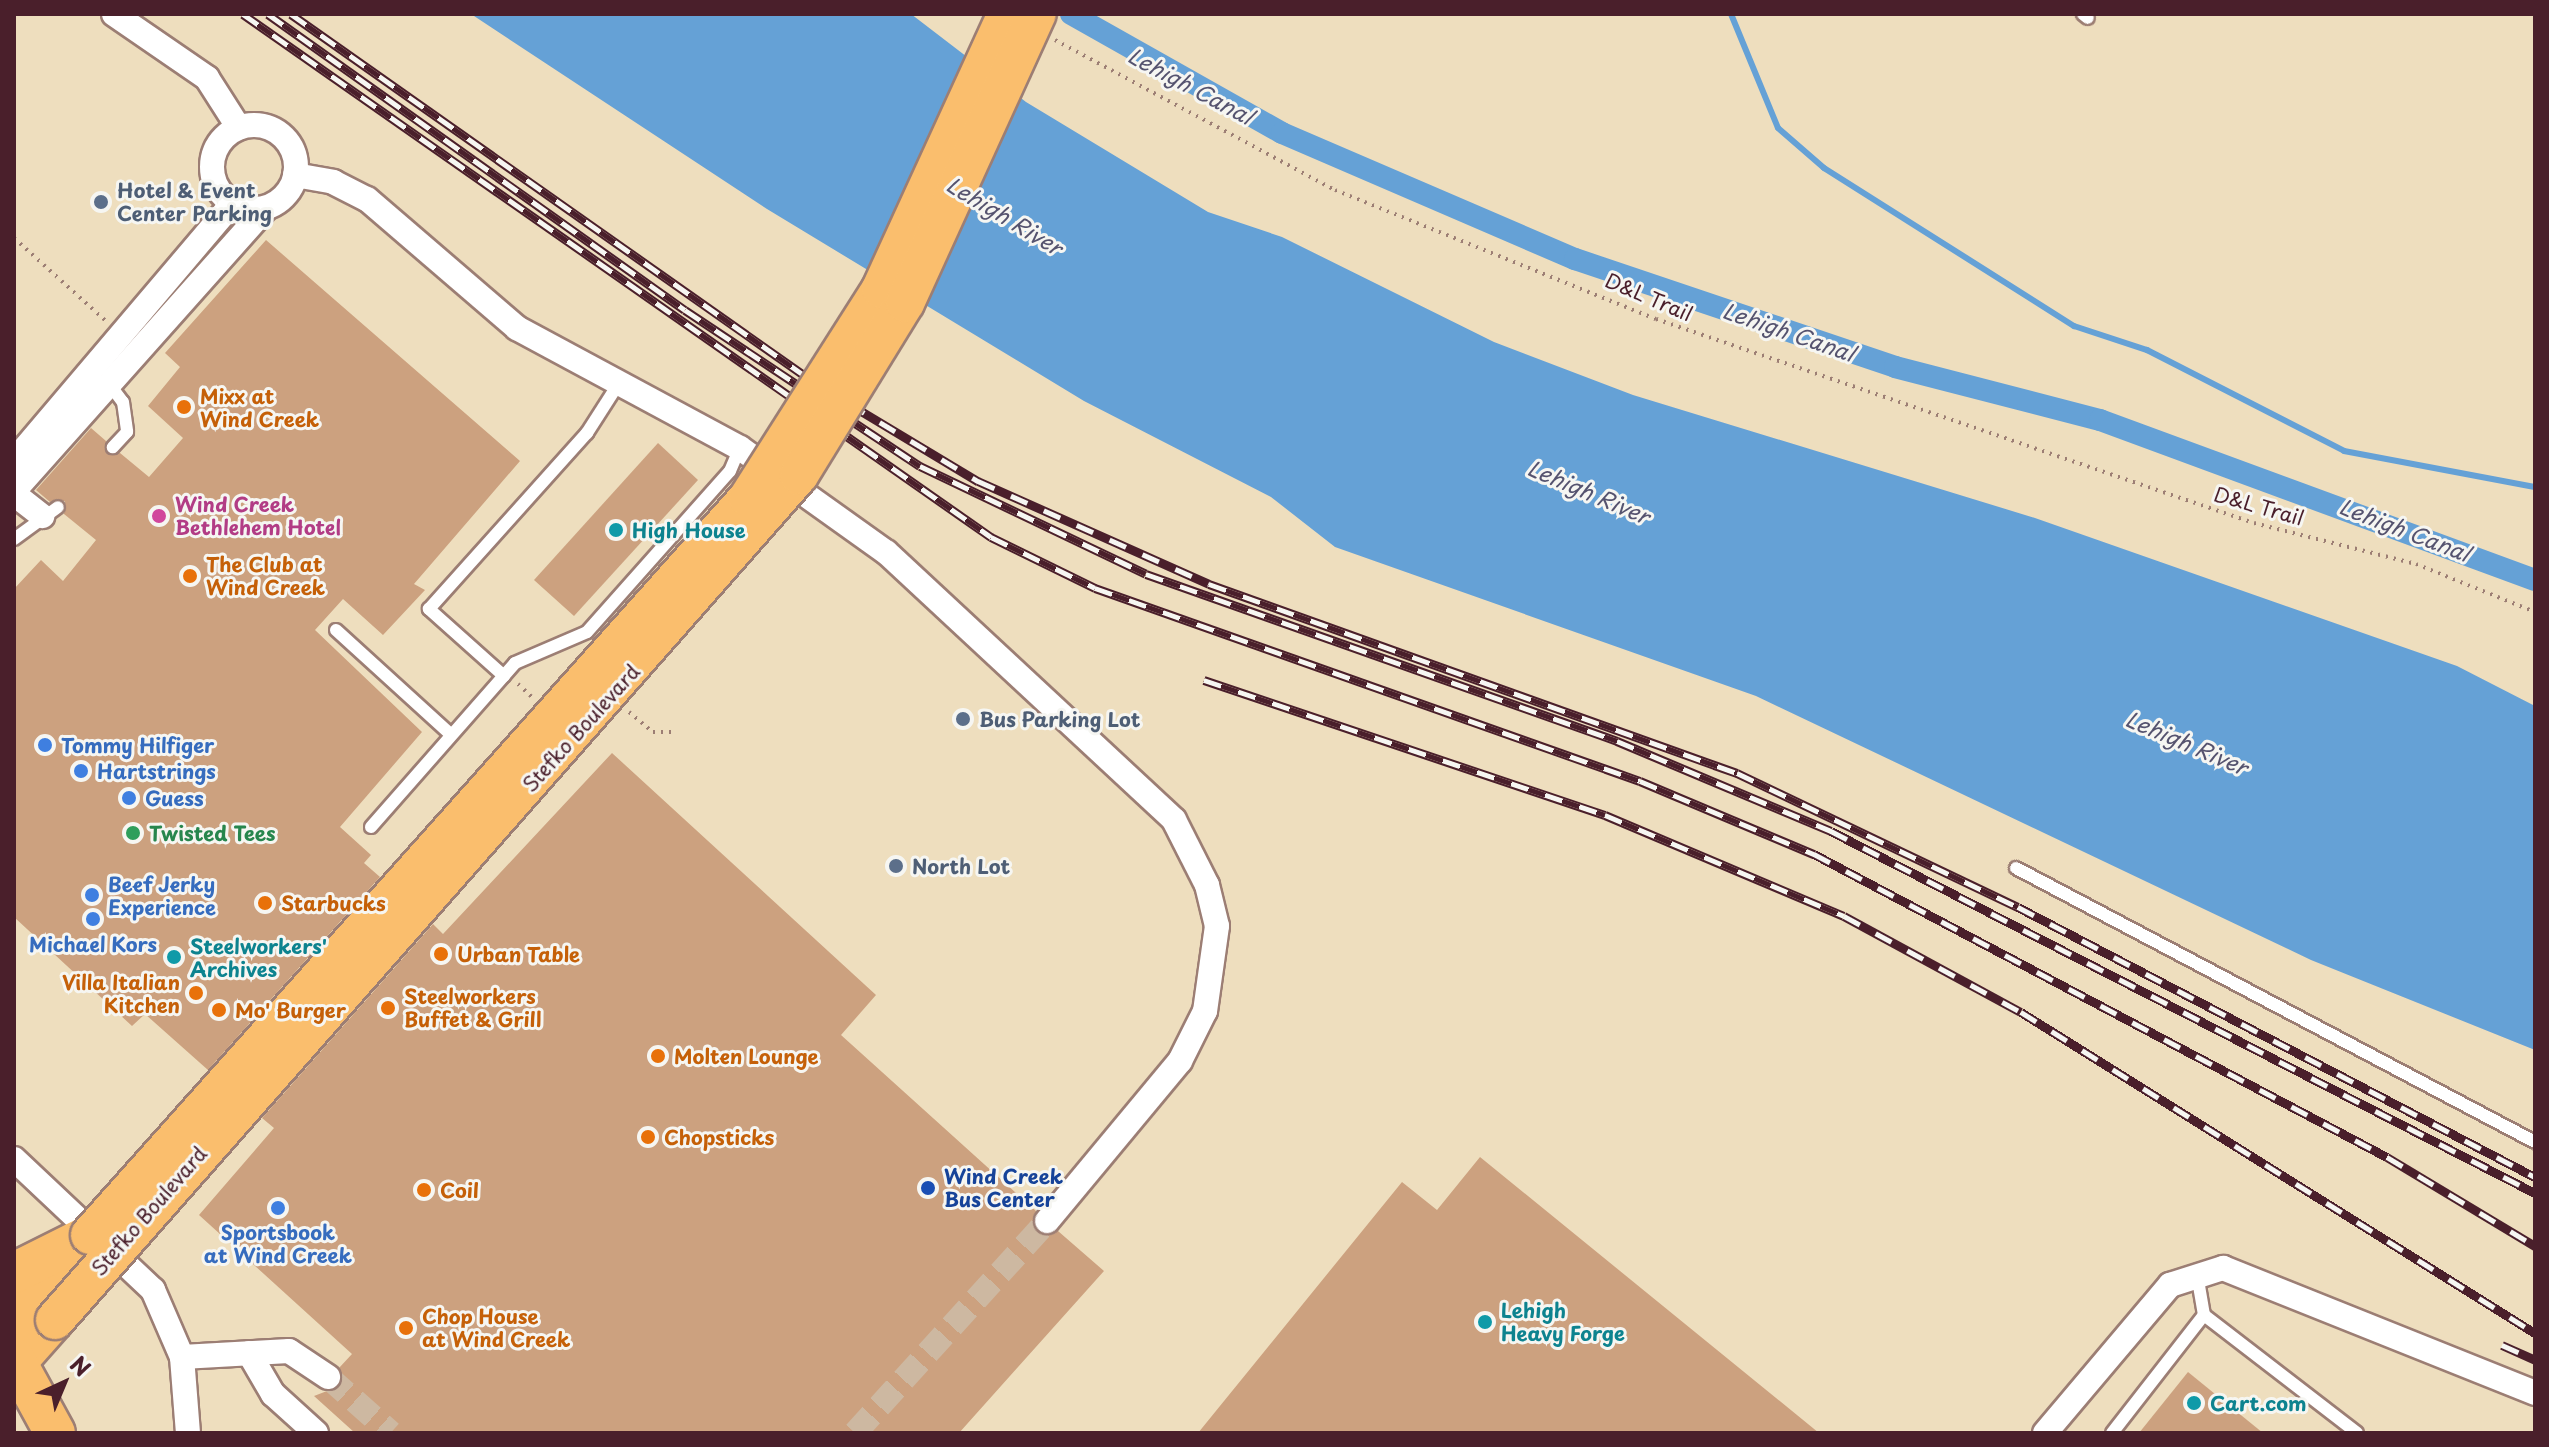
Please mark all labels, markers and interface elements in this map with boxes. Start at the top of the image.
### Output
water label: Lehigh Canal [1123,41,1259,129]
water label: Lehigh River [942,170,1068,260]
place label: Hotel & Event Center Parking [117,178,273,225]
marker: Hotel & Event Center Parking [92,193,110,211]
street label: D&L Trail [1601,268,1697,326]
water label: Lehigh Canal [1719,296,1859,366]
place label: Mixx at Wind Creek [200,384,320,431]
marker: Mixx at Wind Creek [175,398,193,416]
water label: Lehigh River [1524,453,1654,529]
street label: D&L Trail [2211,482,2307,530]
place label: Wind Creek Bethlehem Hotel [175,492,342,539]
water label: Lehigh Canal [2335,492,2475,566]
marker: Wind Creek Bethlehem Hotel [150,507,168,525]
place label: High House [632,518,746,542]
marker: High House [607,521,625,539]
place label: The Club at Wind Creek [206,552,326,599]
marker: The Club at Wind Creek [181,567,199,585]
street label: Stefko Boulevard [517,659,645,797]
water label: Lehigh River [2122,704,2252,780]
place label: Bus Parking Lot [979,707,1140,731]
marker: Bus Parking Lot [954,710,972,728]
place label: Tommy Hilfiger [61,733,215,757]
marker: Tommy Hilfiger [36,736,54,754]
place label: Hartstrings [97,759,216,783]
marker: Hartstrings [72,762,90,780]
place label: Guess [145,786,204,810]
marker: Guess [120,789,138,807]
place label: Twisted Tees [149,821,275,845]
marker: Twisted Tees [124,824,142,842]
place label: North Lot [912,854,1011,878]
marker: North Lot [887,857,905,875]
place label: Beef Jerky Experience [108,872,216,919]
marker: Beef Jerky Experience [83,886,101,904]
place label: Starbucks [281,891,386,915]
marker: Starbucks [256,894,274,912]
marker: Michael Kors [84,910,102,928]
place label: Michael Kors [29,932,157,956]
place label: Steelworkers' Archives [190,934,327,981]
place label: Urban Table [457,942,580,966]
marker: Urban Table [432,945,450,963]
marker: Steelworkers' Archives [165,948,183,966]
place label: Villa Italian Kitchen [62,970,180,1017]
marker: Villa Italian Kitchen [187,984,205,1002]
place label: Steelworkers Buffet & Grill [404,984,542,1031]
place label: Mo' Burger [235,998,346,1022]
marker: Steelworkers Buffet & Grill [379,999,397,1017]
marker: Mo' Burger [210,1001,228,1019]
place label: Molten Lounge [674,1044,819,1068]
marker: Molten Lounge [649,1047,667,1065]
place label: Chopsticks [664,1125,774,1149]
marker: Chopsticks [639,1128,657,1146]
street label: Stefko Boulevard [86,1141,212,1281]
place label: Wind Creek Bus Center [944,1164,1064,1211]
place label: Coil [440,1178,479,1202]
marker: Wind Creek Bus Center [919,1179,937,1197]
marker: Coil [415,1181,433,1199]
marker: Sportsbook at Wind Creek [269,1199,287,1217]
place label: Sportsbook at Wind Creek [203,1220,353,1267]
place label: Lehigh Heavy Forge [1501,1298,1625,1345]
place label: Chop House at Wind Creek [422,1304,572,1351]
marker: Lehigh Heavy Forge [1476,1313,1494,1331]
marker: Chop House at Wind Creek [397,1319,415,1337]
north arrow [24,1343,104,1423]
text: N [63,1347,99,1383]
place label: Cart.com [2210,1391,2306,1415]
marker: Cart.com [2185,1394,2203,1412]

